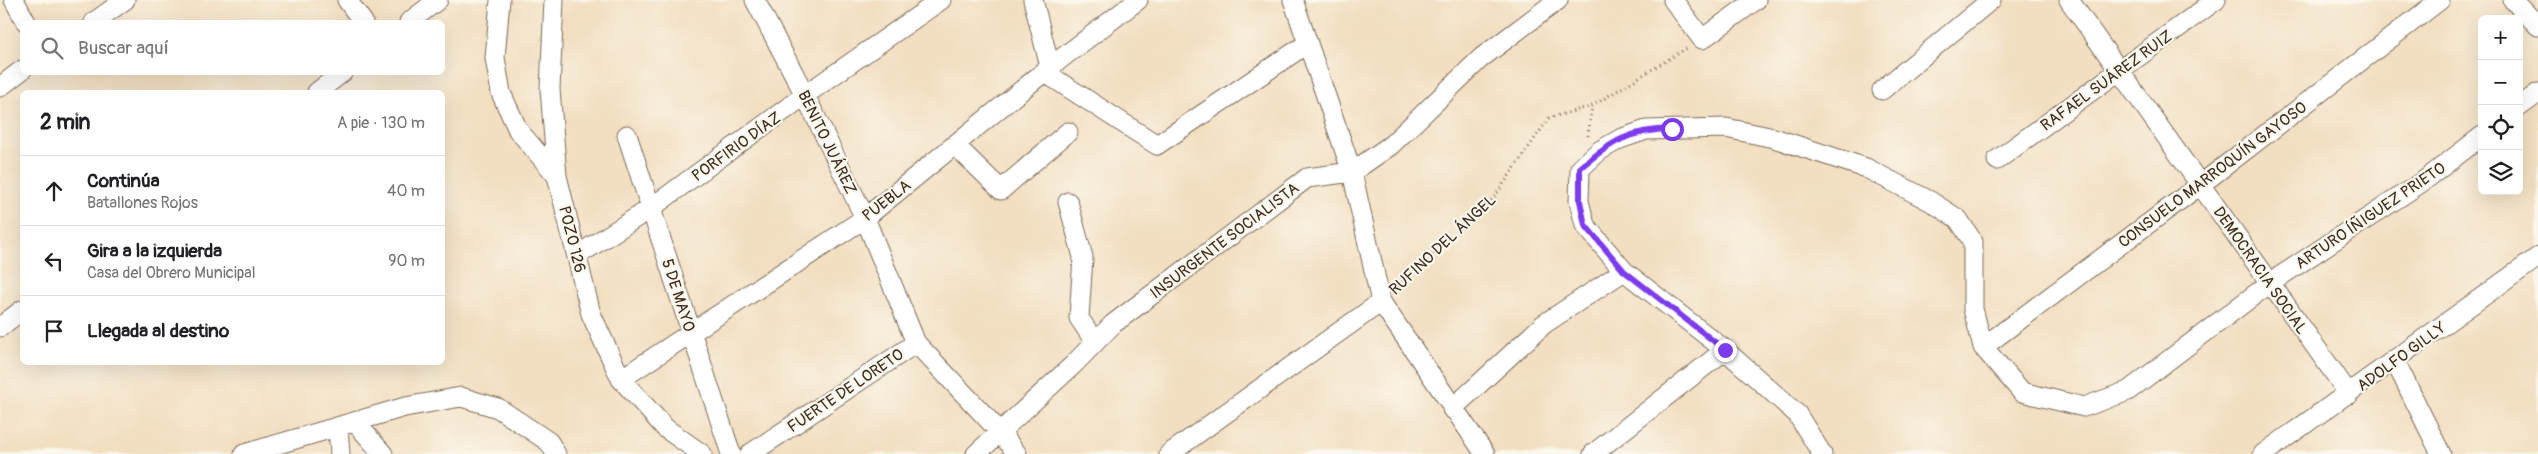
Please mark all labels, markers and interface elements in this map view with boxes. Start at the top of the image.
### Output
map controls [2478,15,2523,195]
button: + [2478,15,2523,60]
search box [20,20,445,75]
street label: RAFAEL SUÁREZ RUIZ [2037,26,2177,135]
icon: search [38,34,66,62]
text: Buscar aquí [78,36,169,60]
button: − [2478,60,2523,105]
street label: BENITO JUÁREZ [793,87,861,198]
street label: CONSUELO MARROQUÍN GAYOSO [2114,97,2311,252]
button: locate [2478,105,2523,150]
street label: PORFIRIO DÍAZ [688,108,785,186]
text: 2 min [40,109,90,136]
text: A pie · 130 m [337,113,425,133]
route start [1661,118,1684,141]
button: layers [2478,150,2523,195]
street label: ARTURO ÍÑIGUEZ PRIETO [2292,158,2449,274]
text: Continúa [87,169,160,193]
street label: PUEBLA [858,176,915,226]
icon: ahead [40,177,68,205]
street label: INSURGENTE SOCIALISTA [1146,178,1303,303]
text: 40 m [387,181,425,201]
street label: RUFINO DEL ÁNGEL [1385,190,1500,299]
text: Batallones Rojos [87,193,198,213]
street label: DEMOCRACIA SOCIAL [2209,203,2312,338]
street label: POZO 126 [554,204,590,275]
text: Gira a la izquierda [87,239,222,263]
icon: left [40,247,68,275]
text: 90 m [388,251,425,271]
street label: 5 DE MAYO [657,256,699,334]
text: Casa del Obrero Municipal [87,263,256,283]
icon: arrive [40,317,68,345]
street label: ADOLFO GILLY [2353,318,2450,396]
text: Llegada al destino [87,319,229,343]
route end [1714,339,1737,362]
street label: FUERTE DE LORETO [784,344,908,437]

